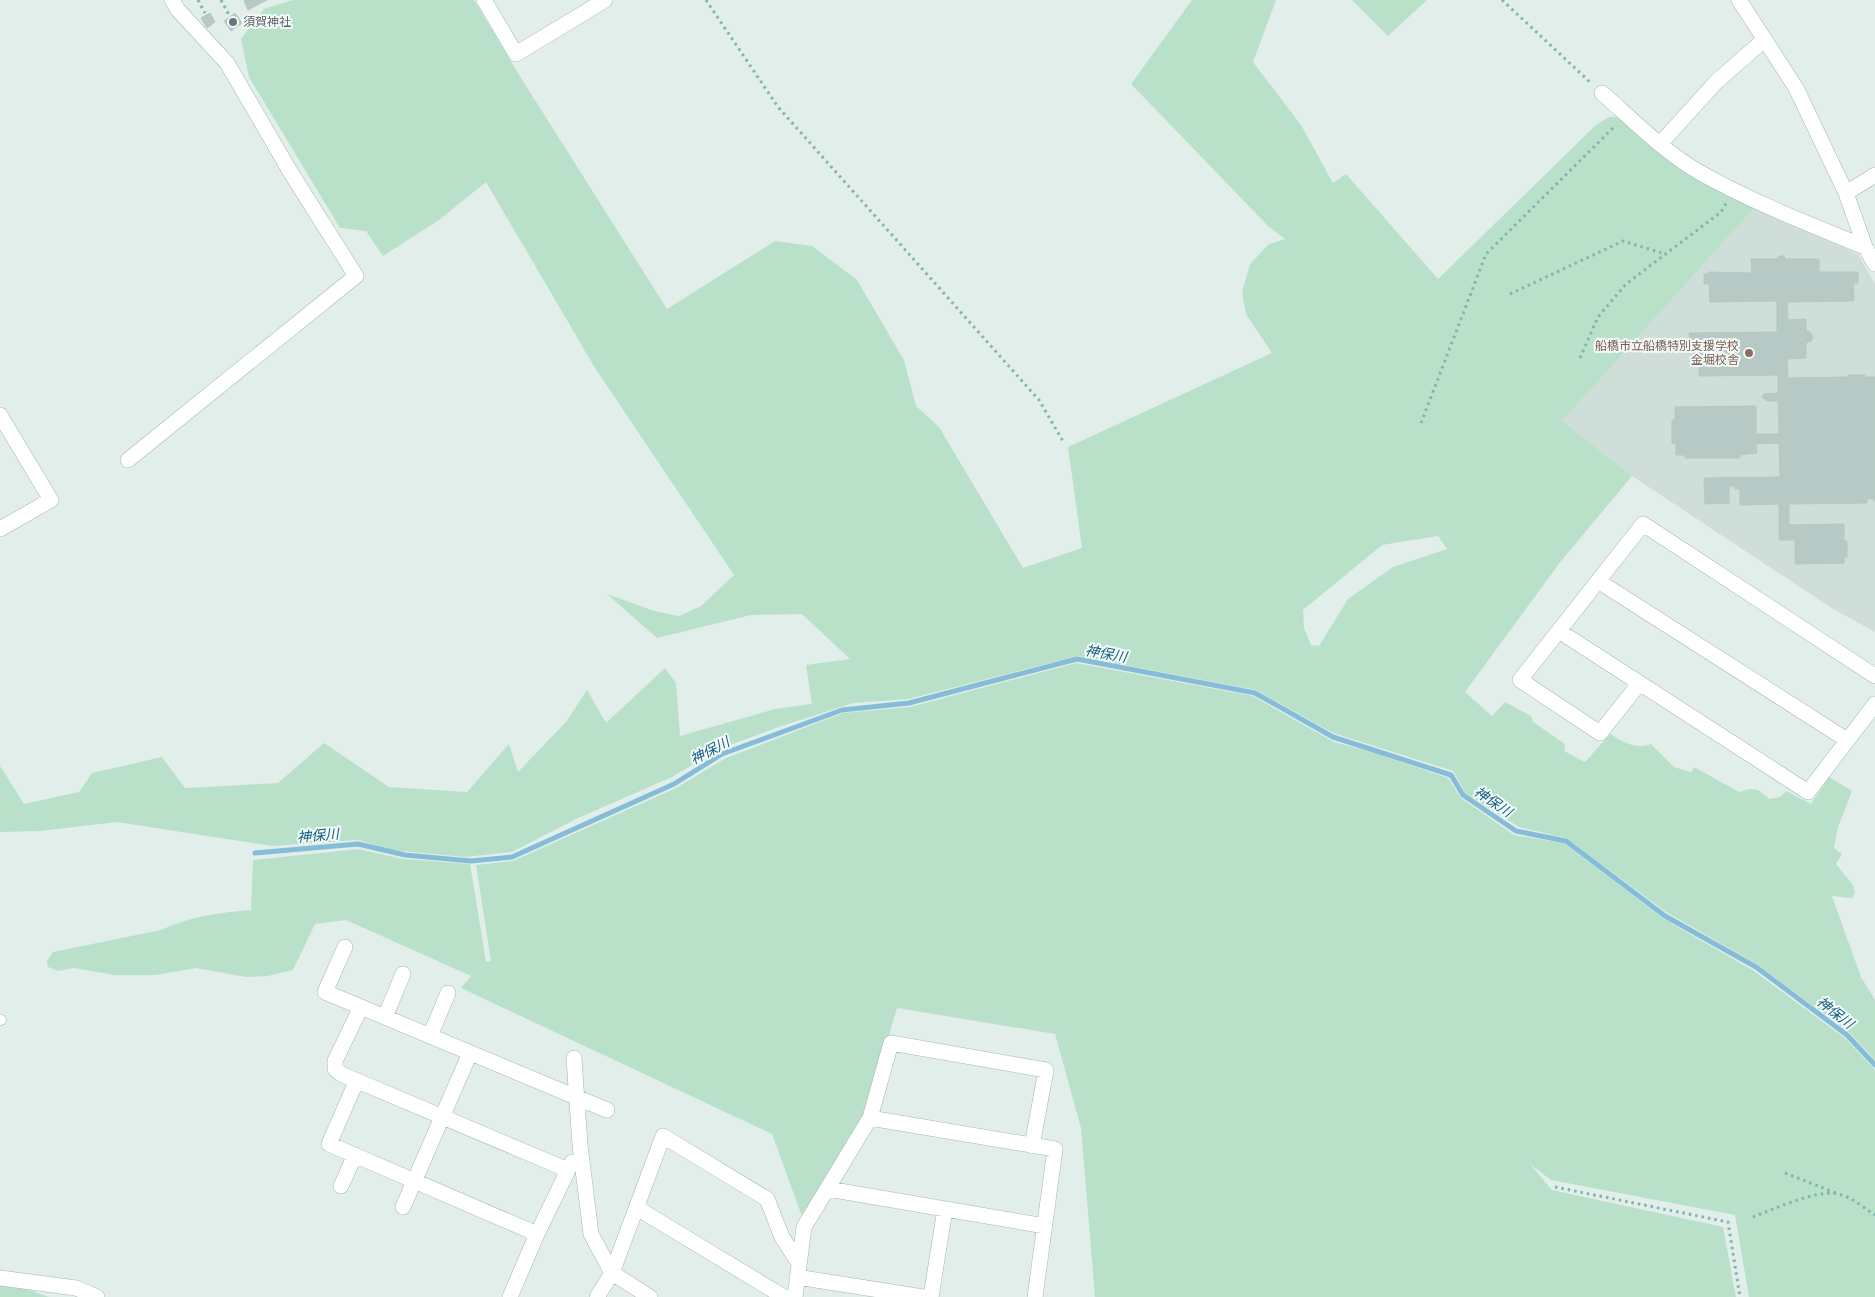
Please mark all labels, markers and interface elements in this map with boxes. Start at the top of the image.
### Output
place label: 須賀神社 [243,15,291,29]
marker: 須賀神社 [227,16,239,28]
place label: 船橋市立船橋特別支援学校 金堀校舎 [1595,339,1739,367]
marker: 船橋市立船橋特別支援学校 金堀校舎 [1743,347,1755,359]
water label: 神保川 [1084,642,1130,666]
water label: 神保川 [687,733,734,768]
water label: 神保川 [1471,783,1517,822]
water label: 神保川 [296,826,342,846]
water label: 神保川 [1813,993,1858,1034]

